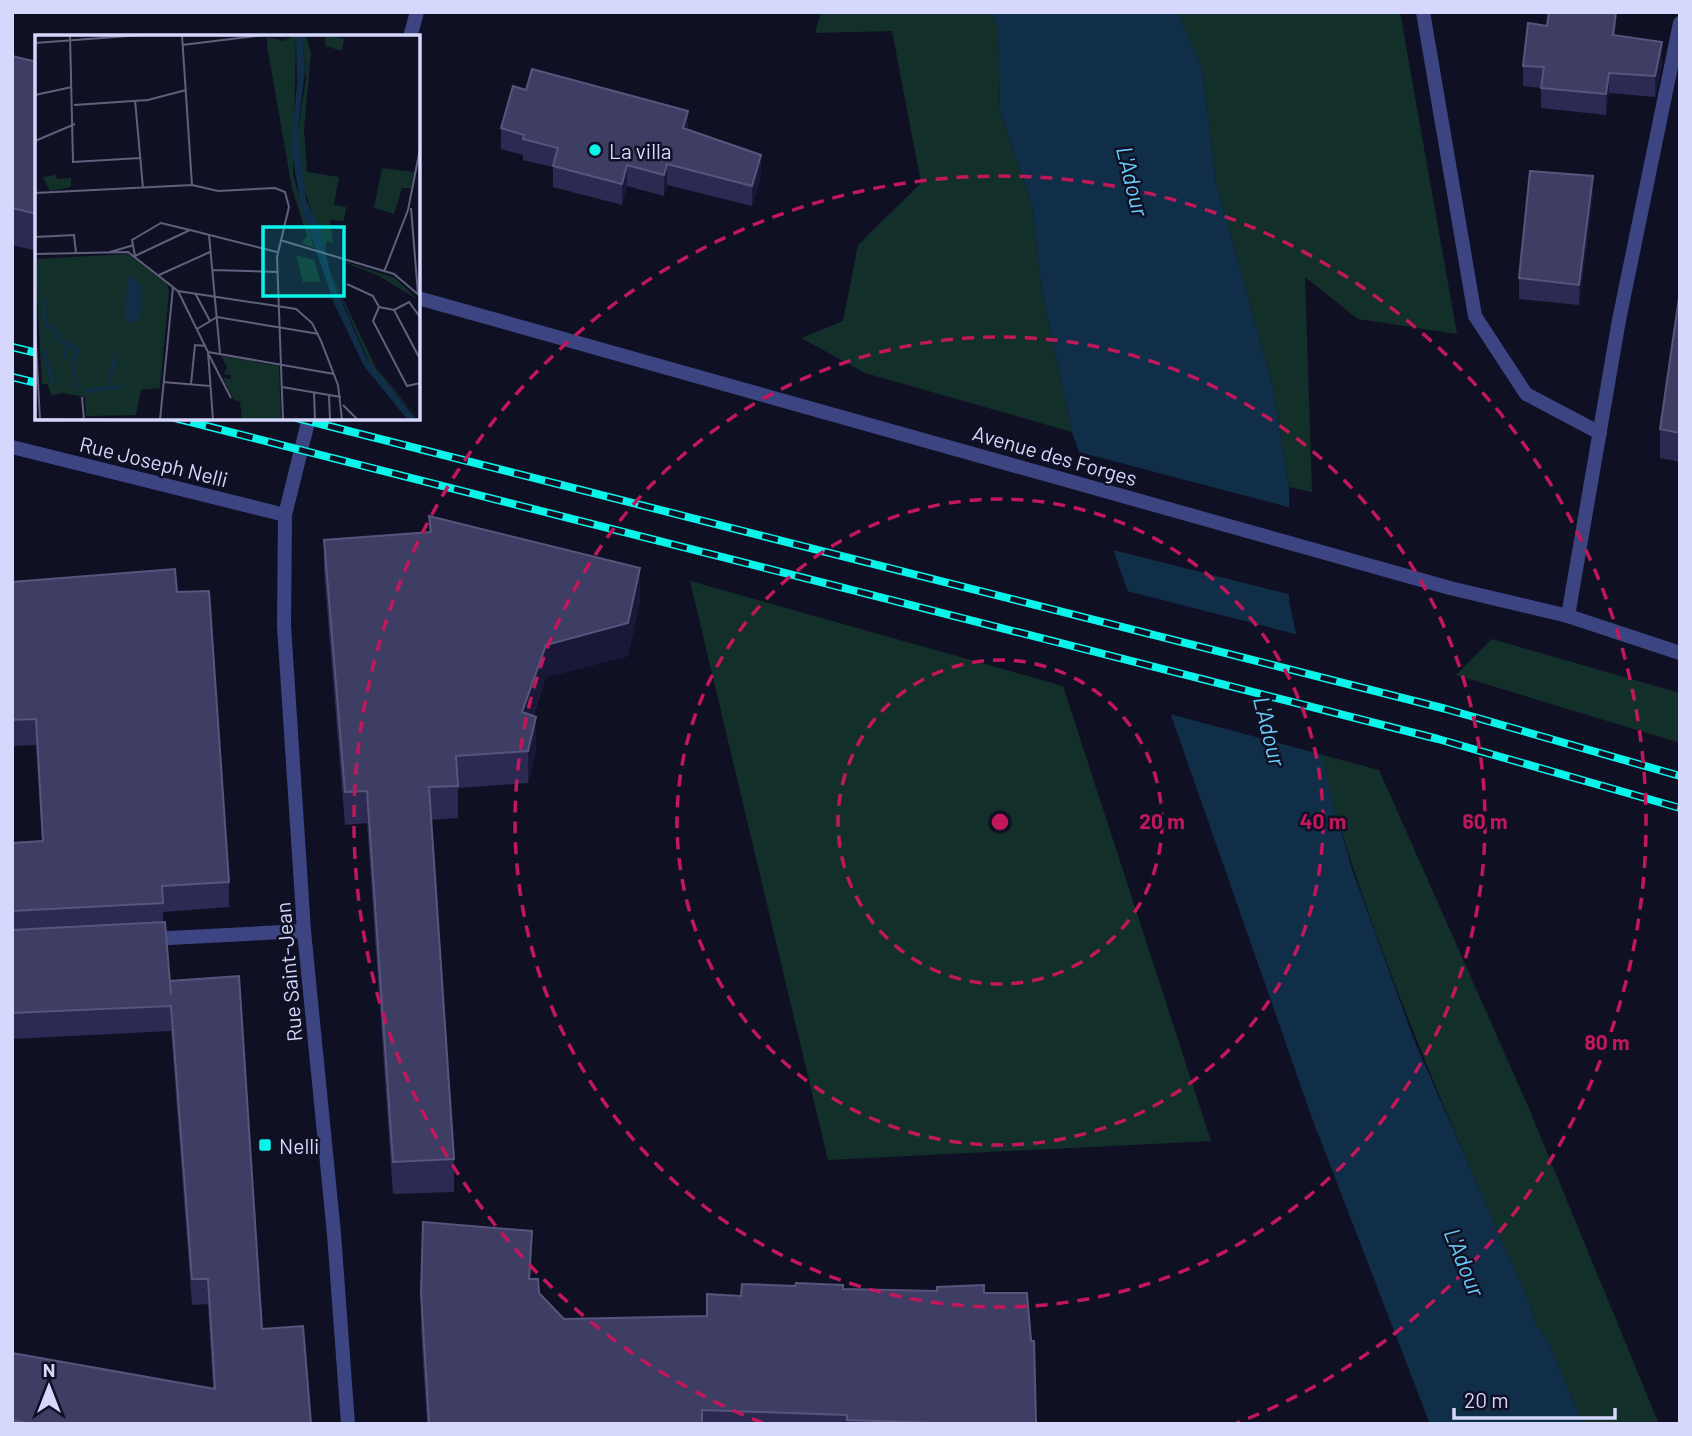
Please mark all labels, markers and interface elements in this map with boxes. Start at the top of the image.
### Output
inset map [35,35,420,420]
place label: La villa [609,138,672,163]
marker: La villa [587,142,603,158]
water label: L'Adour [1111,143,1155,220]
street label: Avenue des Forges [970,420,1140,490]
street label: Rue Joseph Nelli [77,431,231,491]
water label: L'Adour [1248,693,1292,770]
text: 20 m [1139,808,1185,833]
text: 40 m [1300,808,1346,833]
text: 60 m [1463,808,1507,833]
centre of rings [988,810,1012,834]
street label: Rue Saint-Jean [269,901,307,1043]
text: 80 m [1584,1029,1630,1054]
place label: Nelli [279,1133,319,1158]
marker: Nelli [257,1137,273,1153]
water label: L'Adour [1439,1224,1492,1301]
north arrow [14,1352,84,1422]
text: N [43,1358,55,1381]
scale bar [1454,1376,1615,1420]
text: 20 m [1464,1387,1509,1412]

